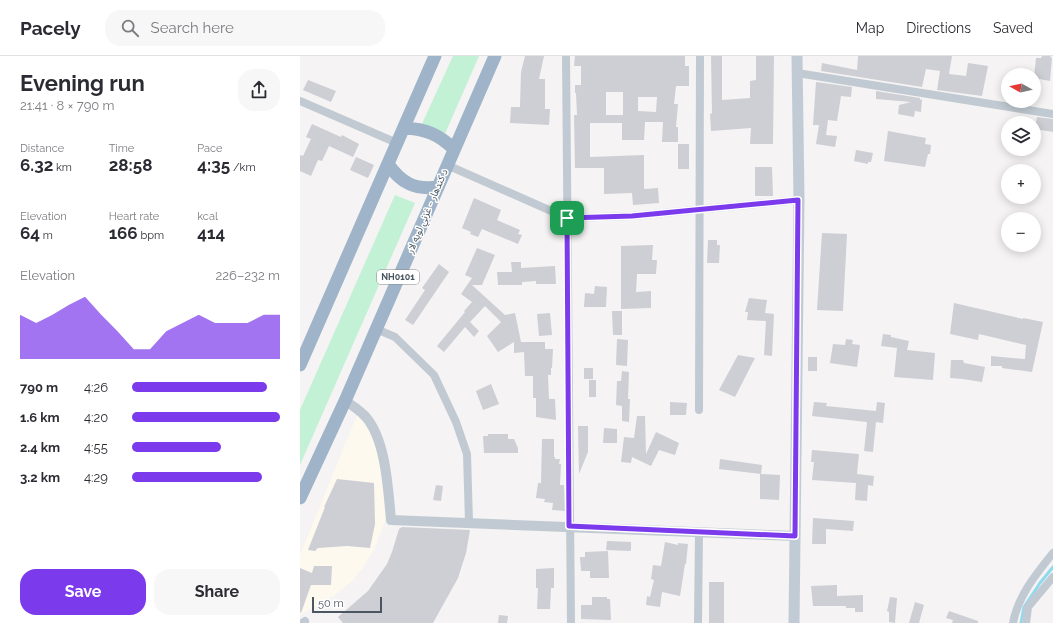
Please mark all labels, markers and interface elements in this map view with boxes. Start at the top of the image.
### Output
search box [105,10,385,46]
text: Pacely [20,17,81,39]
icon: search [119,17,141,39]
text: Search here [151,19,234,37]
text: Map [856,20,884,36]
text: Directions [906,20,971,36]
text: Saved [993,20,1033,36]
north arrow [1001,68,1041,108]
map controls [1001,68,1041,252]
button: share [238,69,280,111]
text: Evening run [20,70,145,96]
text: 21:41 · 8 × 790 m [20,98,115,113]
button: layers [1001,116,1041,156]
text: Distance [20,142,64,155]
text: Time [109,142,134,155]
text: Pace [197,142,223,155]
text: 6.32 [20,155,53,175]
text: 28:58 [109,155,152,175]
text: 4:35 [197,155,230,175]
text: km [53,161,72,174]
text: /km [230,161,256,174]
button: + [1001,164,1041,204]
street label: د کندهار - غزني لويه لار [404,167,452,257]
pin [550,201,584,235]
icon: arrive [556,207,578,229]
text: Elevation [20,210,67,223]
text: Heart rate [109,210,159,223]
text: kcal [197,210,218,223]
button: − [1001,212,1041,252]
text: 64 [20,223,40,243]
text: 166 [109,223,138,243]
text: 414 [197,223,225,243]
text: m [40,229,53,242]
text: bpm [138,229,164,242]
text: Elevation [20,268,75,283]
text: 226–232 m [216,268,280,283]
road number: NH0101 [377,270,419,284]
text: 790 m [20,380,58,395]
text: 4:26 [84,380,108,395]
text: 1.6 km [20,410,60,425]
text: 4:20 [84,410,108,425]
text: 2.4 km [20,440,60,455]
text: 4:55 [84,440,108,455]
text: 3.2 km [20,470,60,485]
text: 4:29 [84,470,108,485]
button: Save [20,569,146,615]
button: Share [154,569,280,615]
scale bar [312,595,382,614]
text: 50 m [318,597,344,610]

